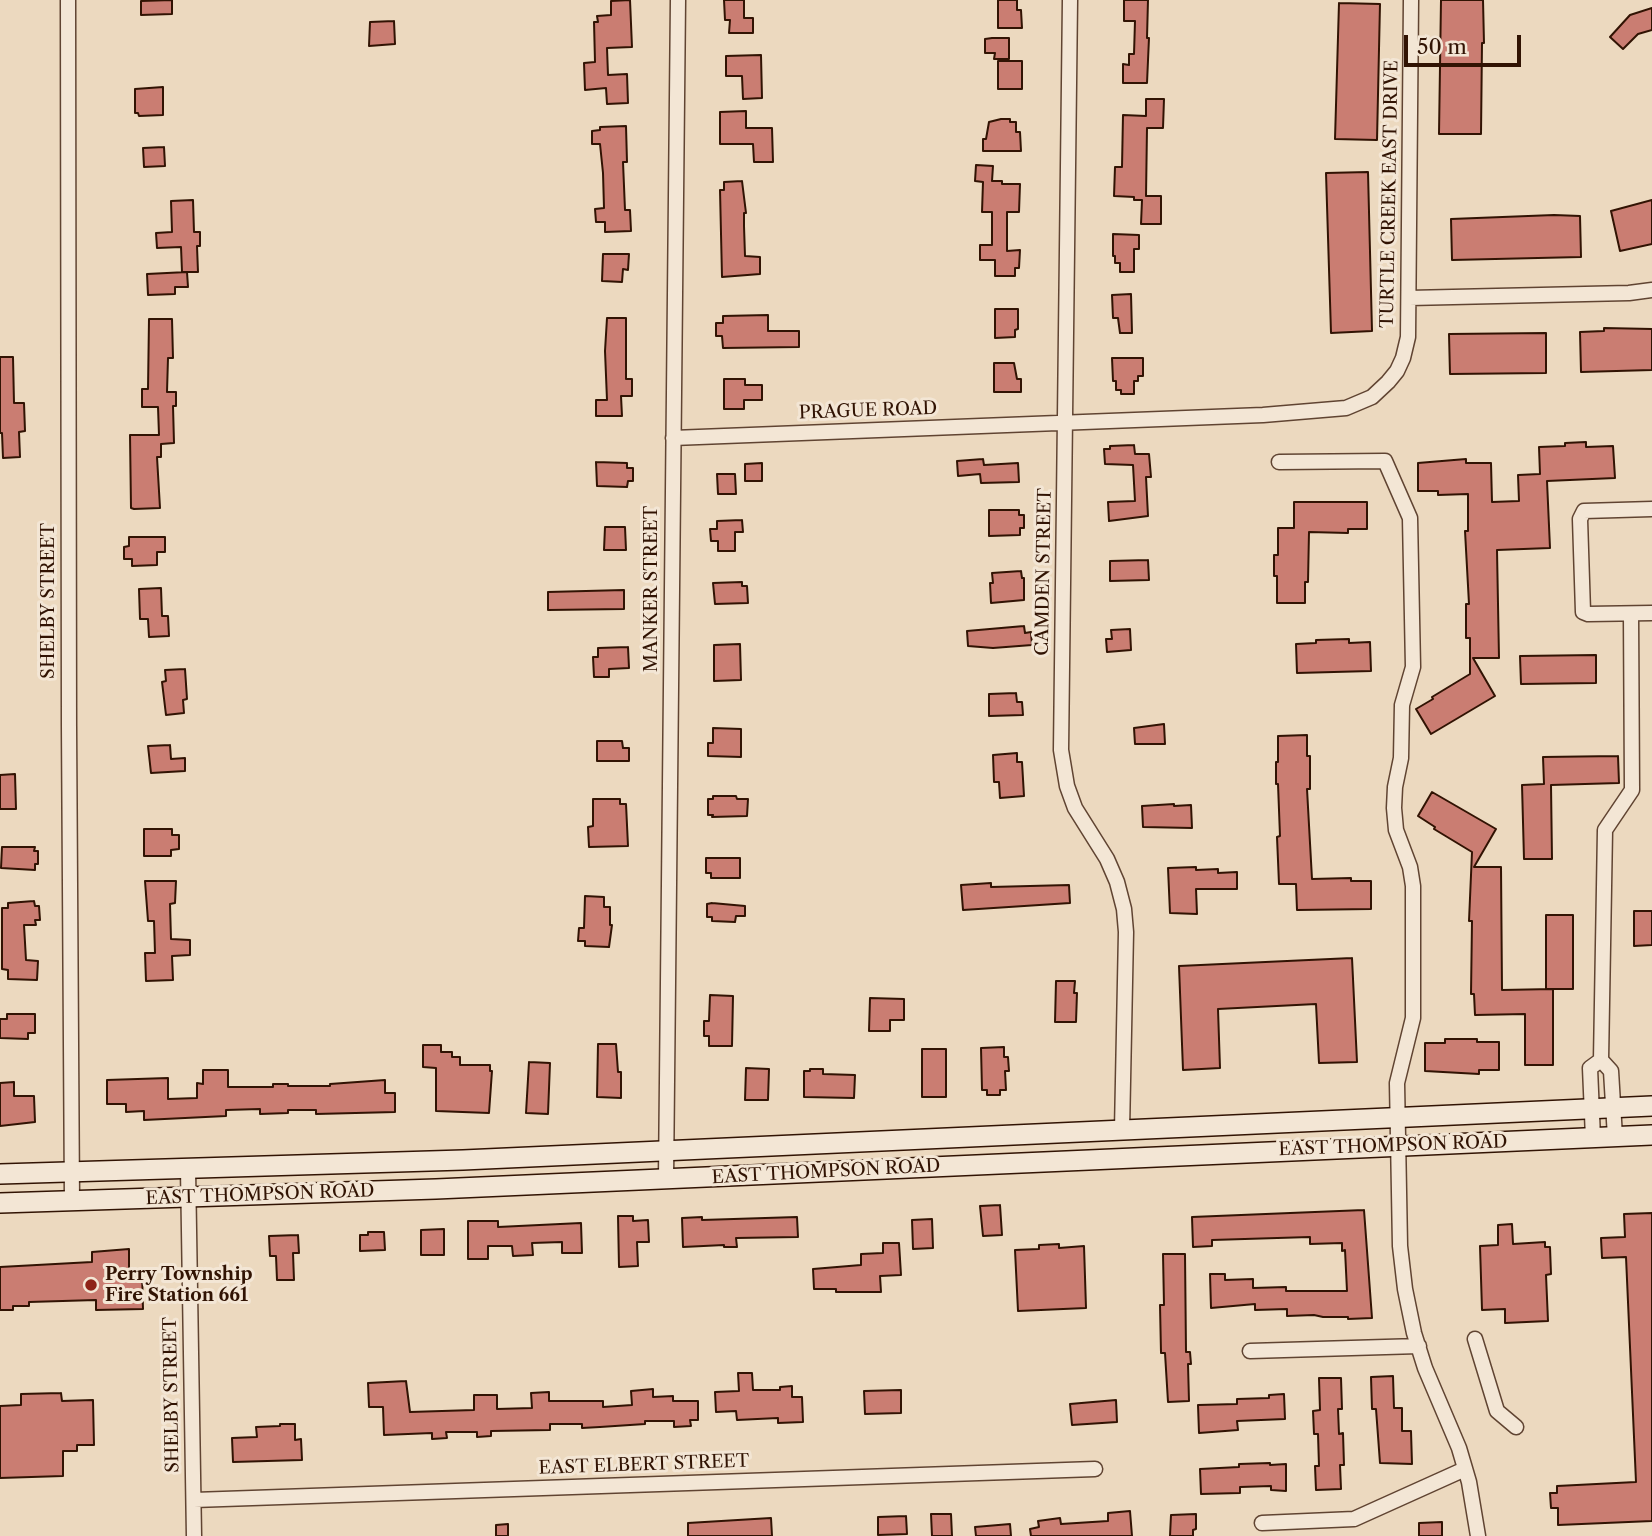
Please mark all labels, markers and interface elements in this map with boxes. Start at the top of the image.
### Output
scale bar [1407,21,1524,65]
text: 50 m [1417,34,1467,59]
street label: TURTLE CREEK EAST DRIVE [1377,60,1403,328]
street label: PRAGUE ROAD [798,398,938,424]
street label: CAMDEN STREET [1032,488,1056,656]
street label: MANKER STREET [641,506,663,672]
street label: SHELBY STREET [38,523,60,679]
street label: EAST THOMPSON ROAD [1278,1131,1508,1161]
street label: EAST THOMPSON ROAD [711,1155,941,1189]
street label: EAST THOMPSON ROAD [145,1180,375,1210]
place label: Perry Township Fire Station 661 [105,1264,253,1306]
marker: Perry Township Fire Station 661 [83,1277,99,1293]
street label: SHELBY STREET [160,1317,184,1473]
street label: EAST ELBERT STREET [538,1451,750,1479]

